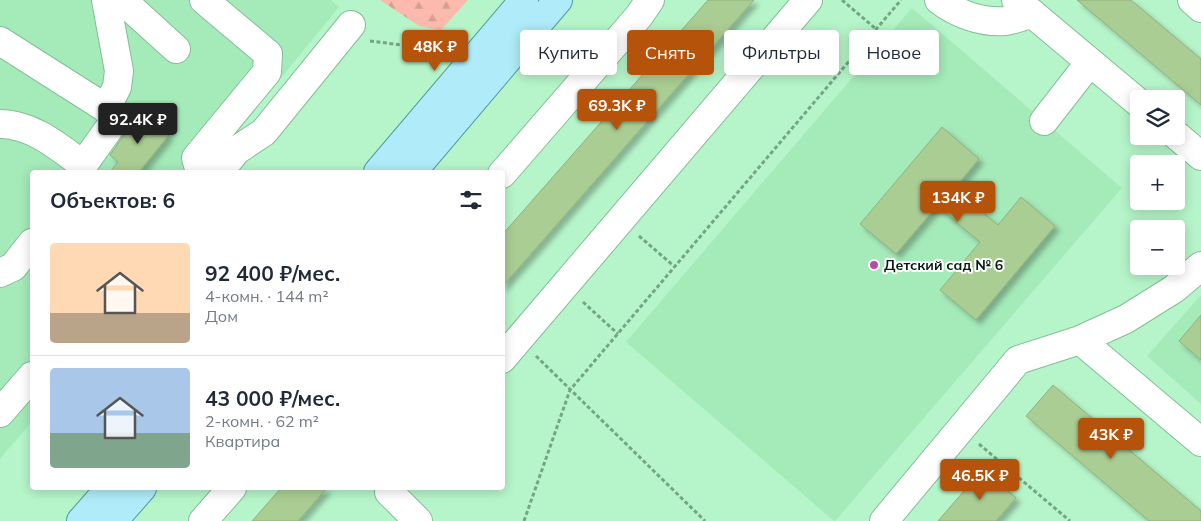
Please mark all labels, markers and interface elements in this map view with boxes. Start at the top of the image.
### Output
pin: 48K ₽ [400,30,470,72]
chip: Купить [520,30,617,75]
chip: Снять [627,30,714,75]
chip: Фильтры [724,30,839,75]
chip: Новое [849,30,939,75]
text: 48K ₽ [413,36,457,56]
pin: 69.3K ₽ [571,88,663,131]
map controls [1130,90,1185,275]
button: layers [1130,90,1185,145]
text: 69.3K ₽ [588,95,646,115]
pin: 92.4K ₽ [92,102,184,145]
text: 92.4K ₽ [109,109,167,129]
button: + [1130,155,1185,210]
pin: 134K ₽ [917,180,999,223]
icon: filters [457,186,485,214]
text: Объектов: 6 [50,187,175,213]
text: 134K ₽ [931,187,985,207]
button: − [1130,220,1185,275]
place label: Детский сад № 6 [884,256,1003,274]
marker: Детский сад № 6 [868,259,880,271]
text: 92 400 ₽/мес. [205,260,340,286]
icon: home [90,263,150,323]
text: 4-комн. · 144 m² [205,286,329,306]
text: Дом [205,306,238,326]
text: 43 000 ₽/мес. [205,385,340,411]
icon: home [90,388,150,448]
text: 2-комн. · 62 m² [205,411,319,431]
pin: 43K ₽ [1076,418,1146,460]
text: 43K ₽ [1089,424,1133,444]
text: Квартира [205,431,280,451]
pin: 46.5K ₽ [934,458,1026,501]
text: 46.5K ₽ [951,465,1009,485]

